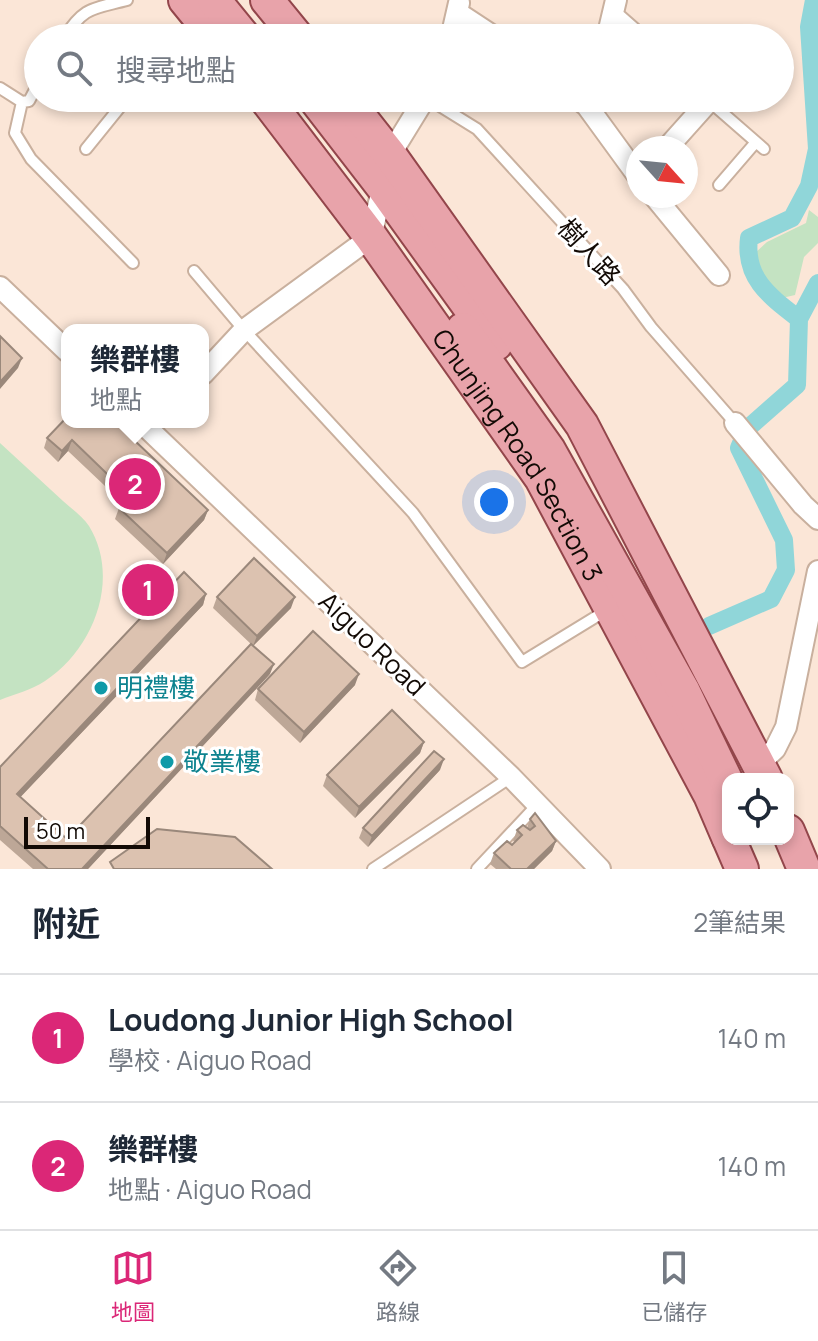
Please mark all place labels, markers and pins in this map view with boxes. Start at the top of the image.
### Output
pin: 2 [109,454,161,514]
pin: 1 [122,560,174,620]
place label: 明禮樓 [117,669,195,705]
marker: 明禮樓 [92,679,110,697]
place label: 敬業樓 [183,743,261,779]
marker: 敬業樓 [158,753,176,771]

